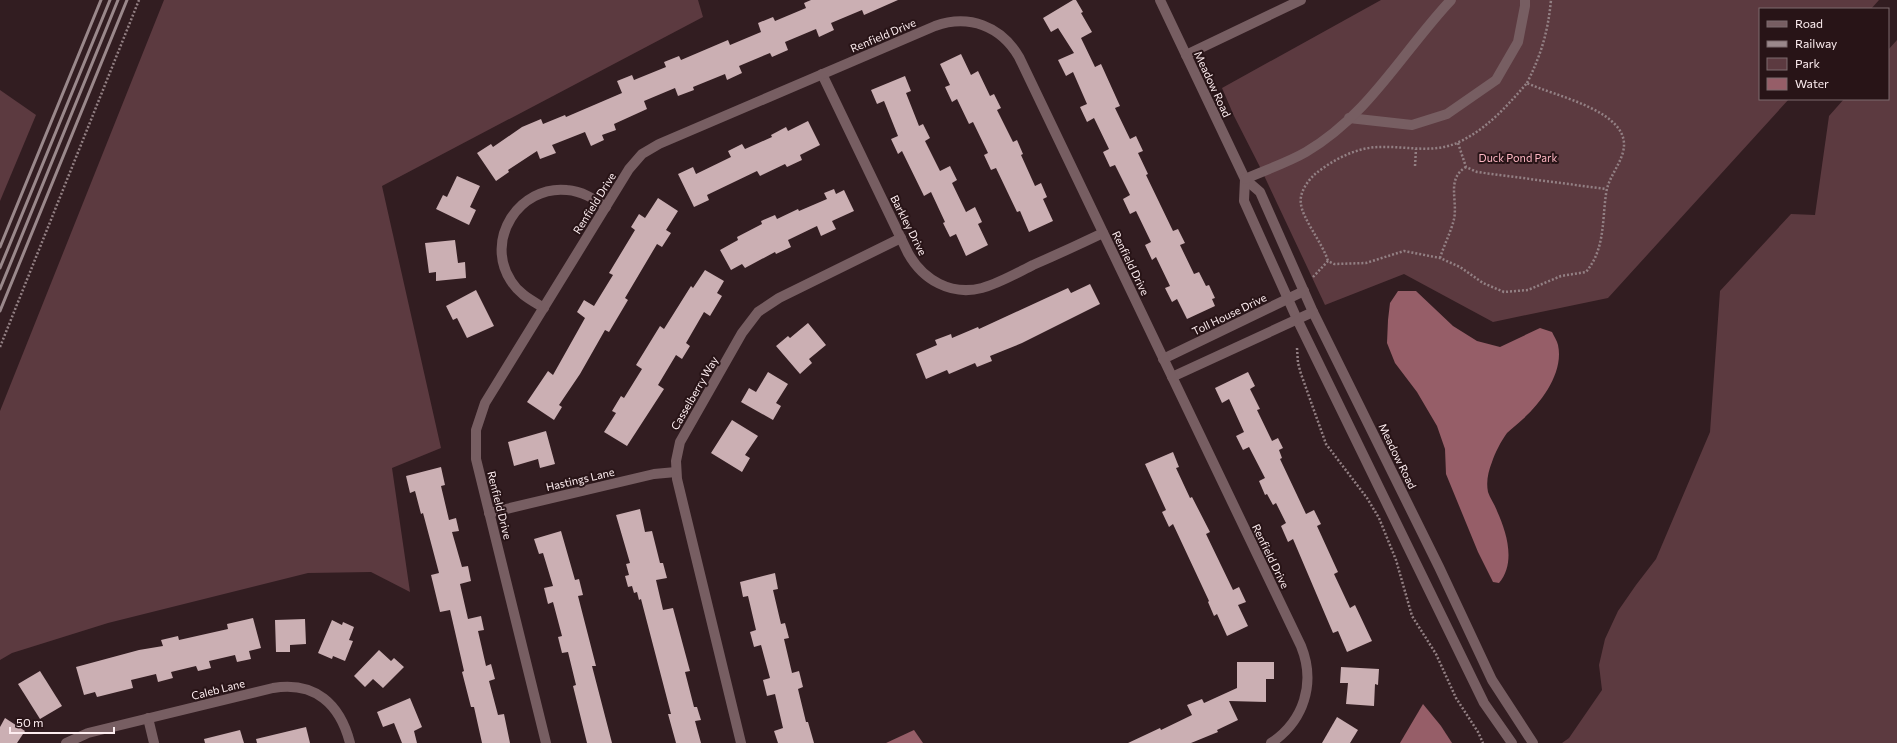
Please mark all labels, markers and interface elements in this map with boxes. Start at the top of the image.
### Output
legend [1759,8,1889,100]
street label: Renfield Drive [848,15,918,55]
text: Road [1795,16,1823,30]
text: Railway [1795,36,1837,50]
street label: Meadow Road [1192,49,1234,119]
text: Park [1795,56,1821,70]
text: Water [1795,76,1829,90]
park label: Duck Pond Park [1479,151,1557,164]
street label: Renfield Drive [570,170,618,236]
street label: Barkley Drive [888,193,930,258]
street label: Renfield Drive [1110,229,1152,297]
street label: Toll House Drive [1190,290,1268,338]
street label: Casselberry Way [668,354,720,432]
street label: Meadow Road [1377,421,1419,491]
street label: Hastings Lane [545,465,616,493]
street label: Renfield Drive [485,470,515,541]
street label: Renfield Drive [1250,522,1292,590]
street label: Caleb Lane [190,676,246,702]
scale bar [10,709,114,735]
text: 50 m [16,715,44,729]

